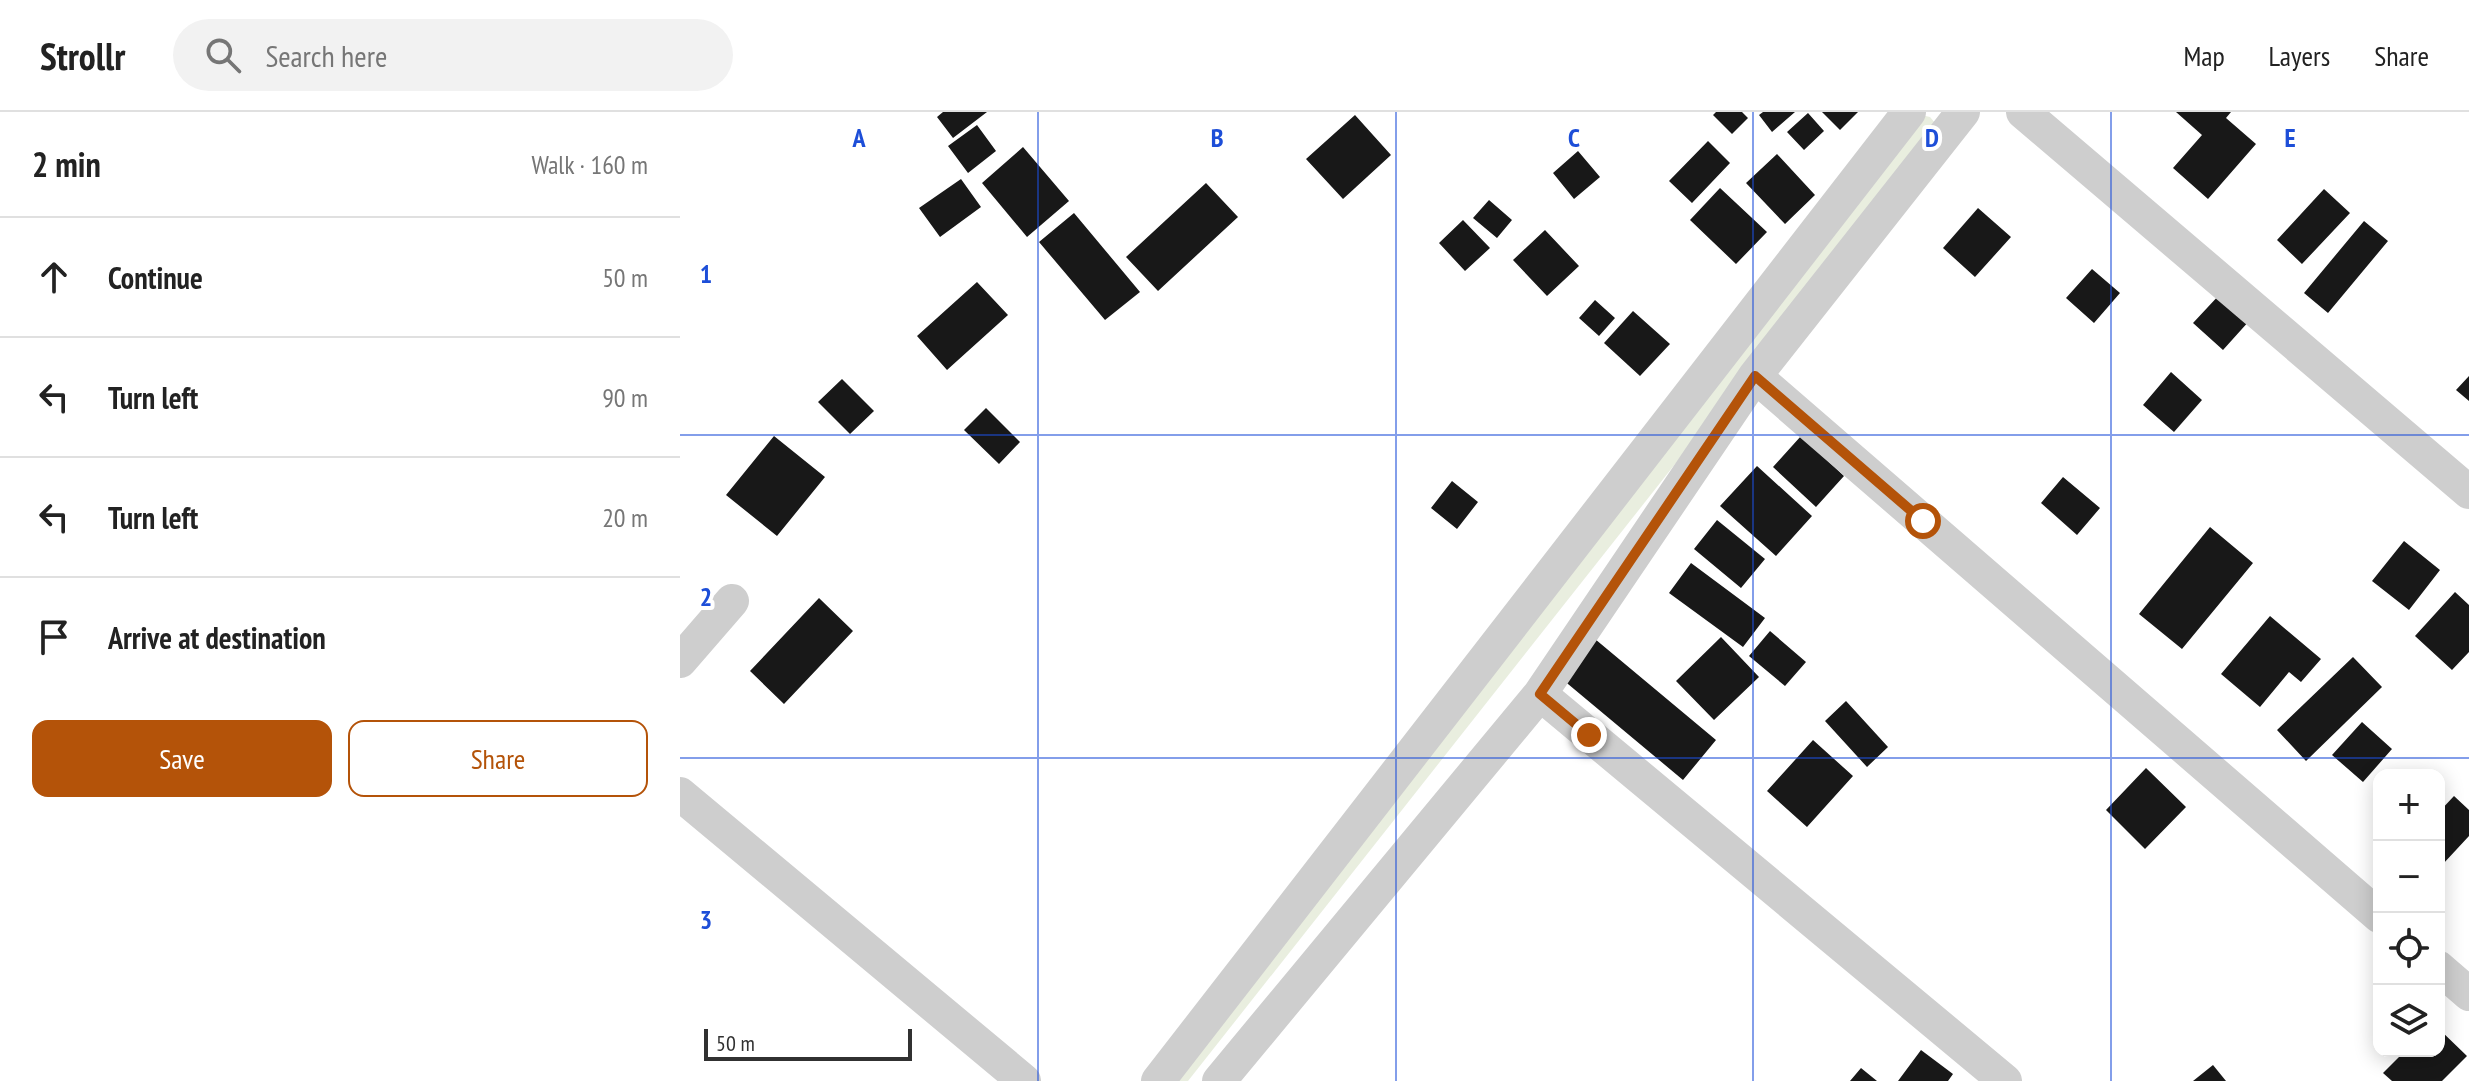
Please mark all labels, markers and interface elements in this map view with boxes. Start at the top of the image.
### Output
search box [173,19,733,91]
text: Strollr [40,31,125,80]
icon: search [201,33,245,77]
text: Search here [265,36,387,75]
text: Map [2183,37,2225,74]
text: Layers [2269,37,2330,74]
text: Share [2374,37,2429,74]
text: A [851,121,866,154]
text: B [1211,121,1224,154]
text: C [1568,121,1580,154]
text: D [1925,121,1939,154]
text: E [2284,121,2296,154]
text: 2 min [32,142,101,186]
text: Walk · 160 m [531,148,648,181]
icon: ahead [32,255,76,299]
text: 1 [700,257,712,290]
text: Continue [108,258,203,297]
text: 50 m [602,261,648,294]
icon: left [32,375,76,419]
text: Turn left [108,378,198,417]
text: 90 m [602,381,648,414]
icon: left [32,495,76,539]
text: Turn left [108,498,198,537]
text: 20 m [602,501,648,534]
route start [1905,503,1941,539]
text: 2 [700,580,712,613]
icon: arrive [32,615,76,659]
text: Arrive at destination [108,618,326,657]
route end [1571,717,1607,753]
button: Save [32,720,332,797]
button: Share [348,720,648,797]
map controls [2373,769,2445,1057]
button: + [2373,769,2445,841]
button: − [2373,841,2445,913]
text: 3 [700,903,712,936]
button: locate [2373,913,2445,985]
button: layers [2373,985,2445,1057]
scale bar [704,1025,912,1061]
text: 50 m [716,1029,755,1057]

